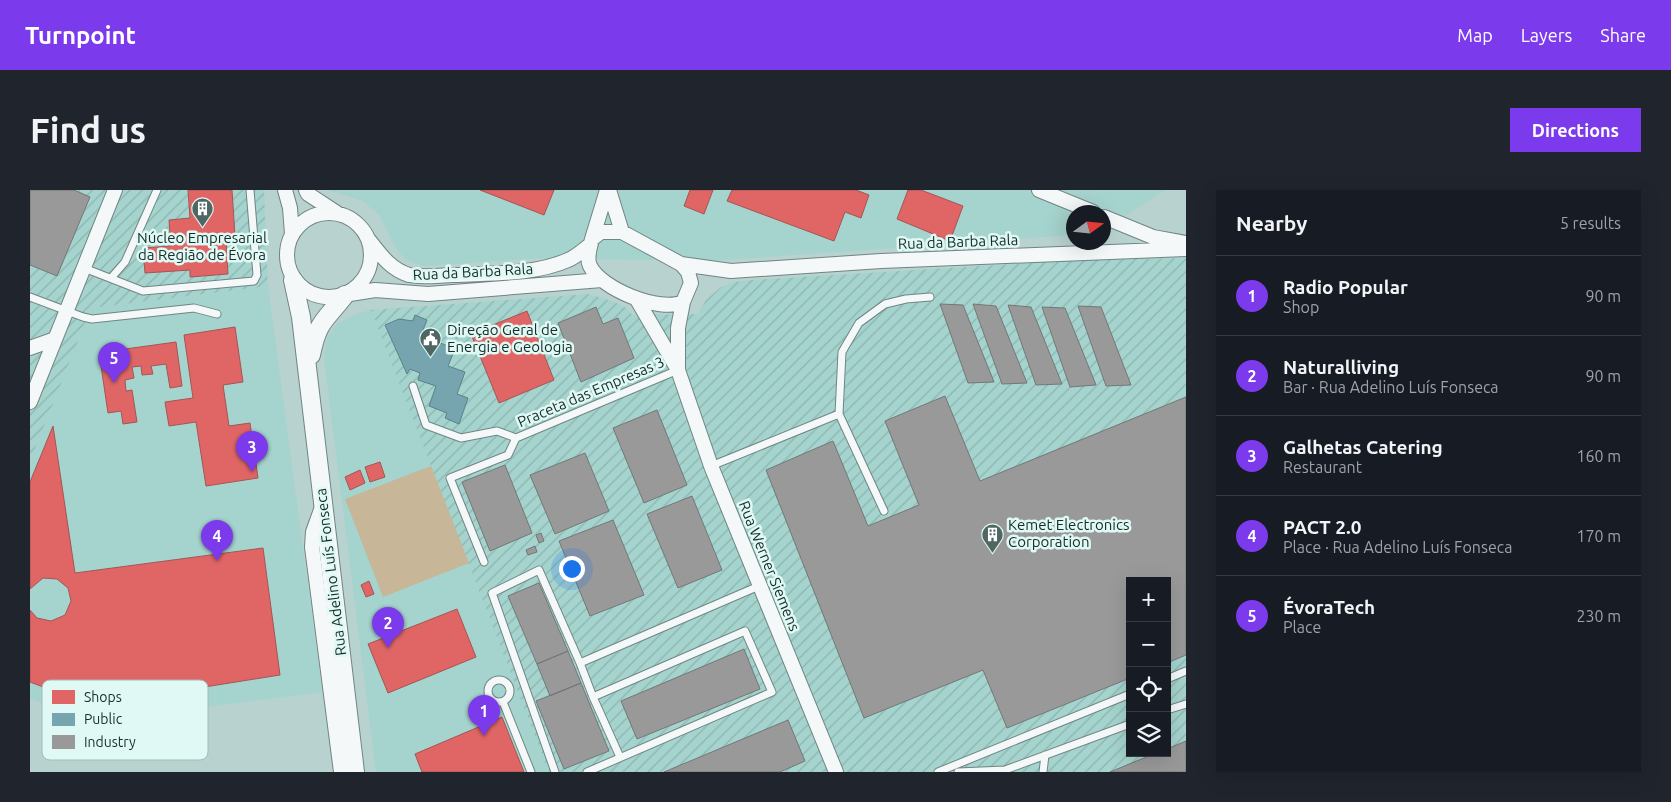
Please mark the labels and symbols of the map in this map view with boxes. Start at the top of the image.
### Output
building icon: Núcleo Empresarial da Região de Évora [190,197,214,228]
north arrow [1066,205,1111,250]
place label: Núcleo Empresarial da Região de Évora [137,229,267,263]
street label: Rua da Barba Rala [897,231,1019,252]
street label: Rua da Barba Rala [412,260,534,283]
place label: Direção Geral de Energia e Geologia [447,321,573,355]
public building icon: Direção Geral de Energia e Geologia [419,327,443,358]
pin: 5 [98,342,130,383]
street label: Praceta das Empresas 3 [515,353,667,430]
pin: 3 [236,431,268,472]
street label: Rua Adelino Luís Fonseca [312,487,349,657]
street label: Rua Werner Siemens [736,498,803,633]
place label: Kemet Electronics Corporation [1008,516,1129,550]
pin: 4 [201,520,233,561]
building icon: Kemet Electronics Corporation [980,522,1004,553]
your location [559,556,585,582]
pin: 2 [372,607,404,648]
legend [42,680,208,760]
text: Shops [84,689,122,705]
pin: 1 [468,695,500,736]
text: Public [84,711,123,727]
text: Industry [84,734,136,750]

